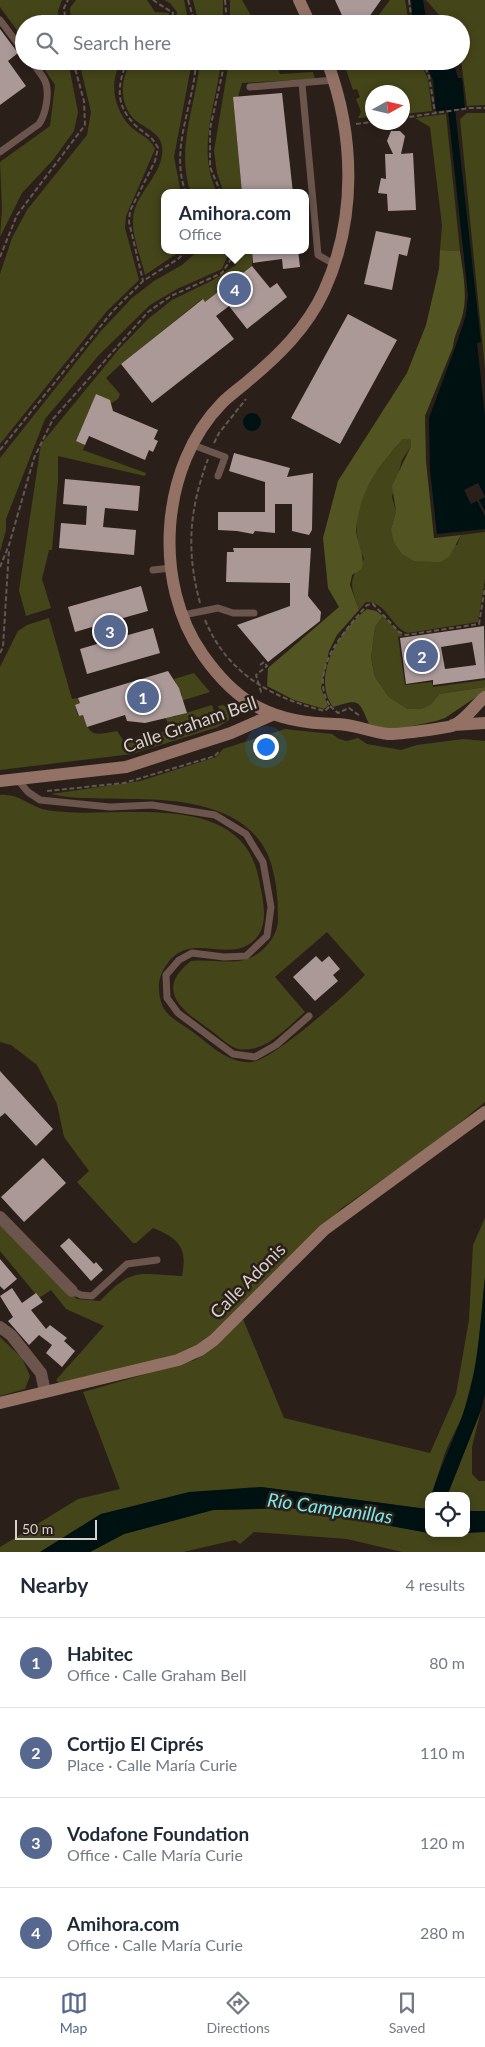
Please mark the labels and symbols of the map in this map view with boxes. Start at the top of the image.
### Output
north arrow [365,85,410,130]
pin: 4 [219,270,251,308]
pin: 3 [94,612,126,650]
pin: 2 [406,637,438,675]
pin: 1 [127,678,159,716]
street label: Calle Graham Bell [120,691,259,757]
your location [253,734,279,760]
street label: Calle Adonis [205,1238,290,1323]
water label: Río Campanillas [266,1487,394,1528]
scale bar [15,1517,98,1540]

